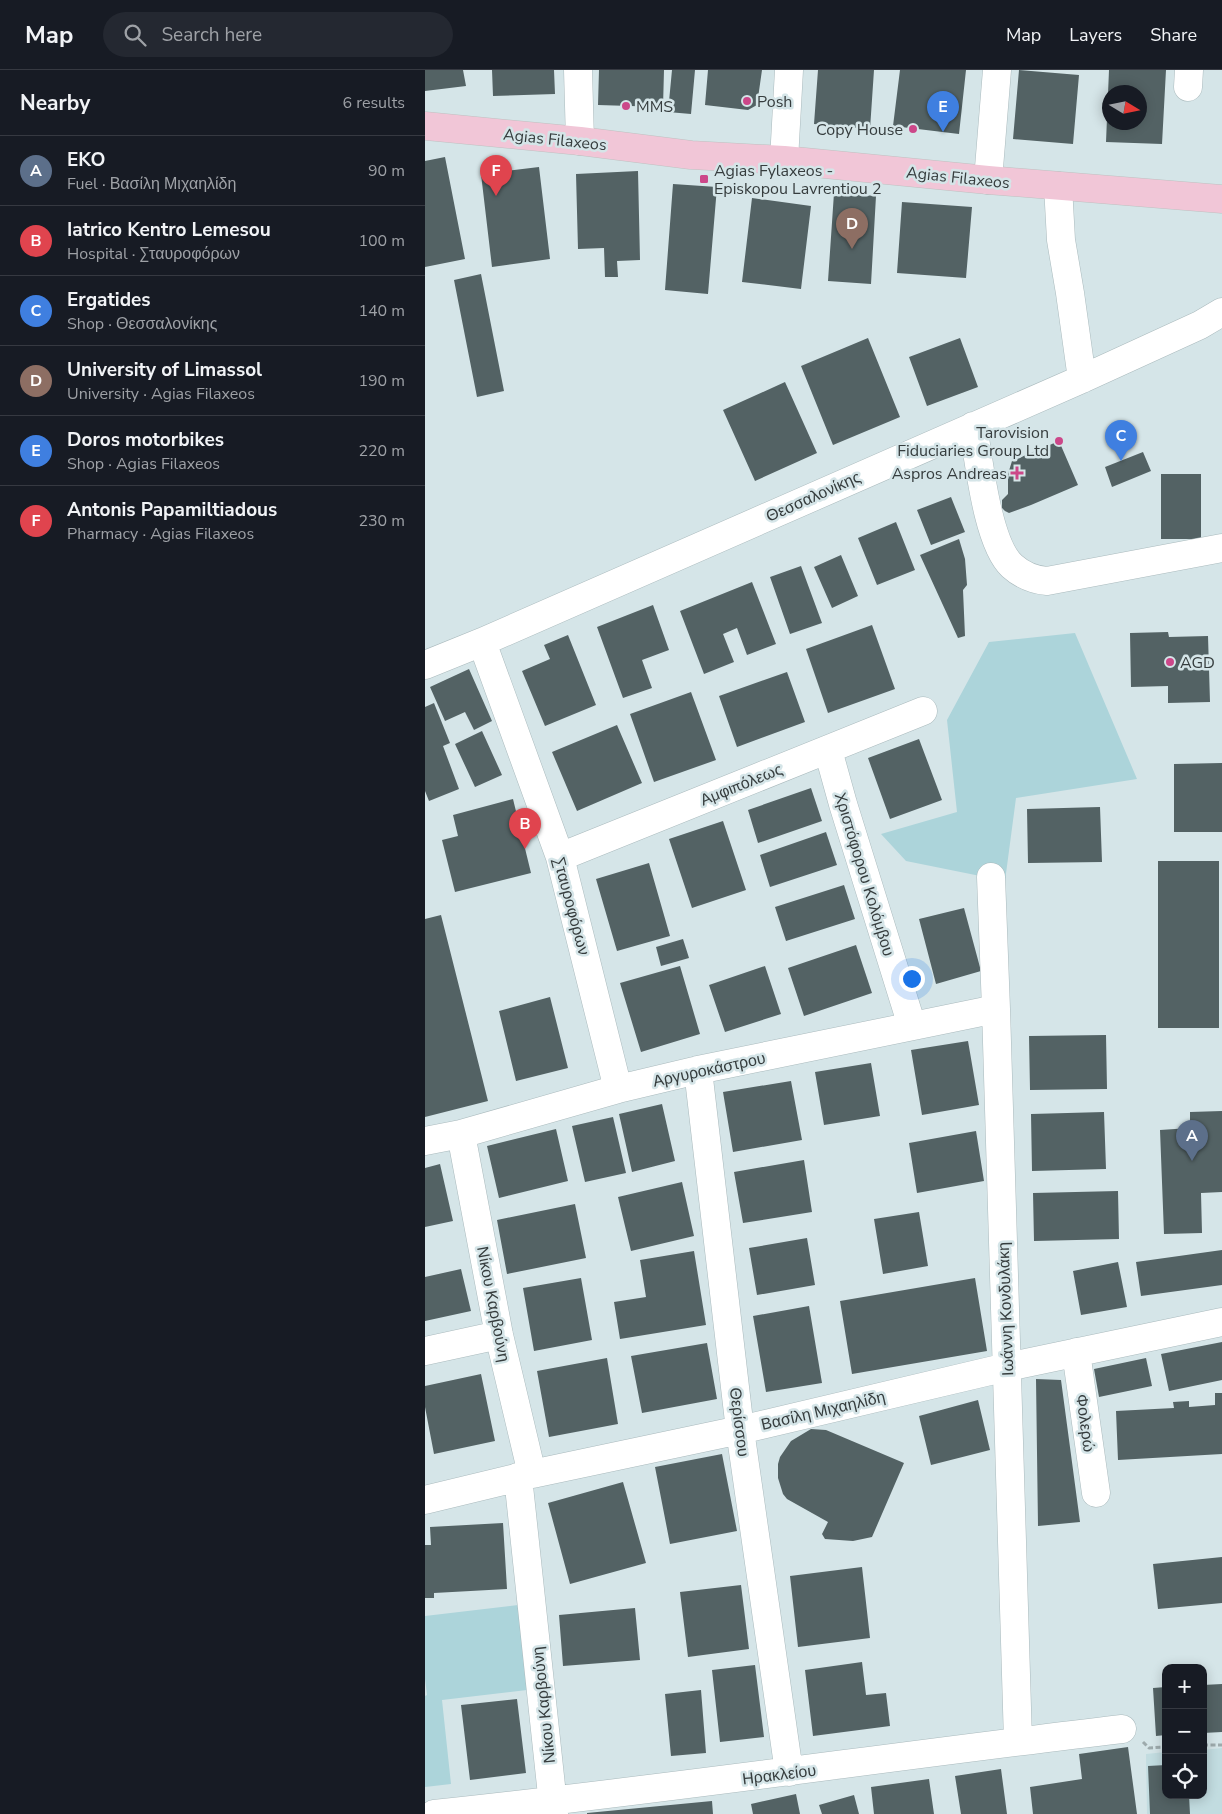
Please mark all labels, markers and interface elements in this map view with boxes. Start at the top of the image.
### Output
search box [103,12,453,57]
text: Map [25,19,73,51]
icon: search [121,21,149,49]
text: Search here [161,22,262,48]
text: Map [1006,23,1041,47]
text: Layers [1069,23,1122,47]
text: Share [1150,23,1197,47]
north arrow [1102,85,1147,130]
text: Nearby [20,89,90,117]
place label: Posh [757,91,792,113]
pin: E [927,91,959,132]
text: 6 results [343,92,405,114]
marker: Posh [741,95,753,107]
place label: MMS [636,96,673,118]
marker: MMS [620,100,632,112]
place label: Copy House [816,119,903,141]
marker: Copy House [907,123,919,135]
street label: Agias Filaxeos [502,124,608,156]
text: EKO [67,147,105,173]
pin: F [480,155,512,196]
text: A [30,160,42,182]
text: 90 m [368,160,405,182]
place label: Agias Fylaxeos - Episkopou Lavrentiou 2 [714,160,882,200]
street label: Agias Filaxeos [905,162,1011,194]
text: Fuel · Βασίλη Μιχαηλίδη [67,173,236,195]
marker: Agias Fylaxeos - Episkopou Lavrentiou 2 [698,173,710,185]
pin: D [836,208,868,249]
text: Iatrico Kentro Lemesou [67,217,271,243]
text: B [30,230,42,252]
text: 100 m [358,230,405,252]
text: Hospital · Σταυροφόρων [67,243,240,265]
text: Ergatides [67,287,151,313]
text: C [31,300,41,322]
text: 140 m [358,300,405,322]
text: Shop · Θεσσαλονίκης [67,313,217,335]
text: University of Limassol [67,357,262,383]
text: D [30,370,42,392]
text: 190 m [358,370,405,392]
text: University · Agias Filaxeos [67,383,255,405]
pin: C [1105,420,1137,461]
place label: Tarovision Fiduciaries Group Ltd [897,422,1049,462]
text: Doros motorbikes [67,427,224,453]
marker: Tarovision Fiduciaries Group Ltd [1053,435,1065,447]
text: E [31,440,41,462]
text: 220 m [358,440,405,462]
text: Shop · Agias Filaxeos [67,453,220,475]
place label: Aspros Andreas [892,463,1007,485]
street label: Θεσσαλονίκης [763,466,864,528]
marker: Aspros Andreas [1011,467,1023,479]
text: Antonis Papamiltiadous [67,497,277,523]
text: F [32,510,41,532]
text: 230 m [358,510,405,532]
text: Pharmacy · Agias Filaxeos [67,523,254,545]
place label: AGD [1180,652,1215,674]
marker: AGD [1164,656,1176,668]
street label: Αμφιπόλεως [697,758,786,811]
street label: Χριστόφορου Κολόμβου [829,790,899,959]
pin: B [509,808,541,849]
street label: Σταυροφόρων [547,855,595,958]
your location [899,966,925,992]
street label: Αργυροκάστρου [651,1047,768,1093]
pin: A [1176,1120,1208,1161]
street label: Ιωάννη Κονδυλάκη [993,1242,1019,1376]
street label: Νίκου Καρβούνη [471,1245,515,1364]
street label: Θερίσσου [724,1386,754,1458]
street label: Βασίλη Μιχαηλίδη [759,1386,887,1436]
street label: Φολερώ [1070,1393,1100,1453]
street label: Νίκου Καρβούνη [527,1645,561,1764]
map controls [1162,1664,1207,1799]
button: + [1162,1664,1207,1709]
button: − [1162,1709,1207,1754]
button: locate [1162,1754,1207,1799]
street label: Ηρακλείου [741,1760,817,1790]

